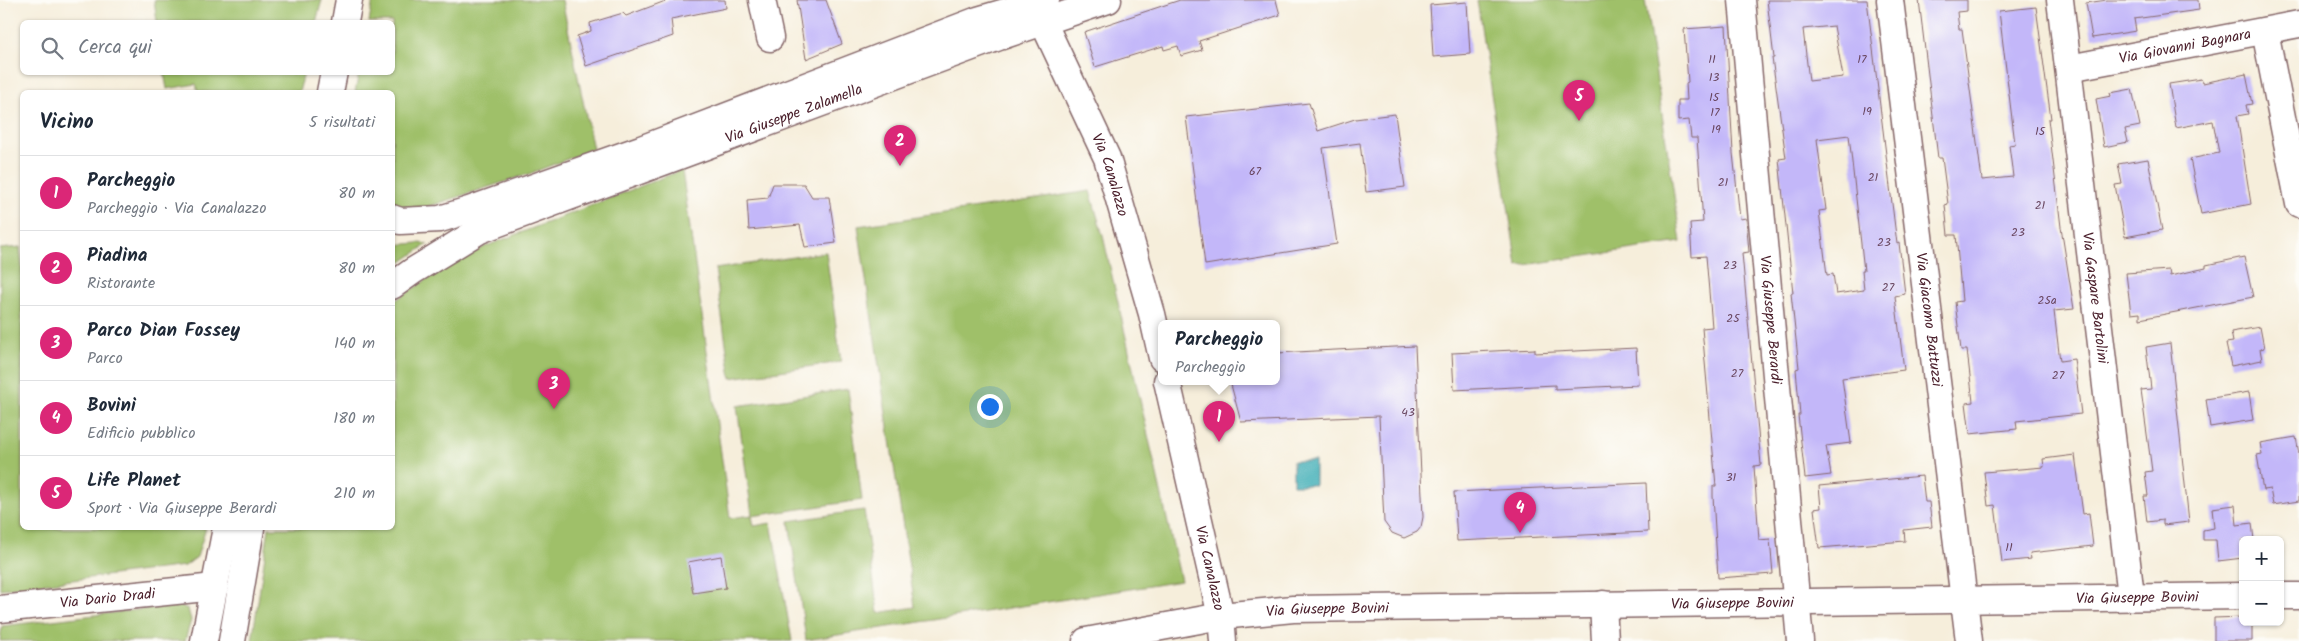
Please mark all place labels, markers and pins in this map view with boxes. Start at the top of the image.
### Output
pin: 5 [1563,80,1595,121]
pin: 2 [884,125,916,166]
pin: 3 [538,368,570,409]
pin: 1 [1203,401,1235,442]
pin: 4 [1504,492,1536,533]

